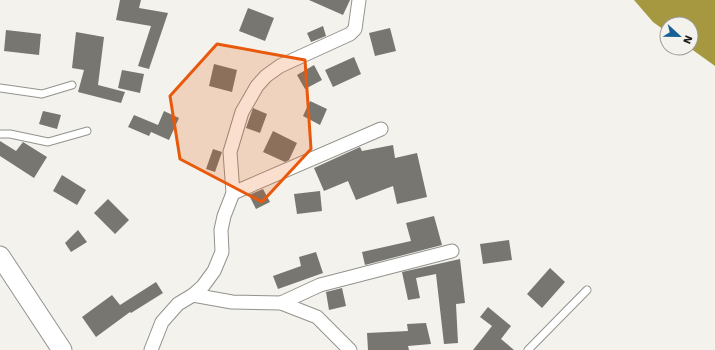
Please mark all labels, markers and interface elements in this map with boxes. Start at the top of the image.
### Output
north arrow [659,16,699,56]
text: N [680,33,695,46]

